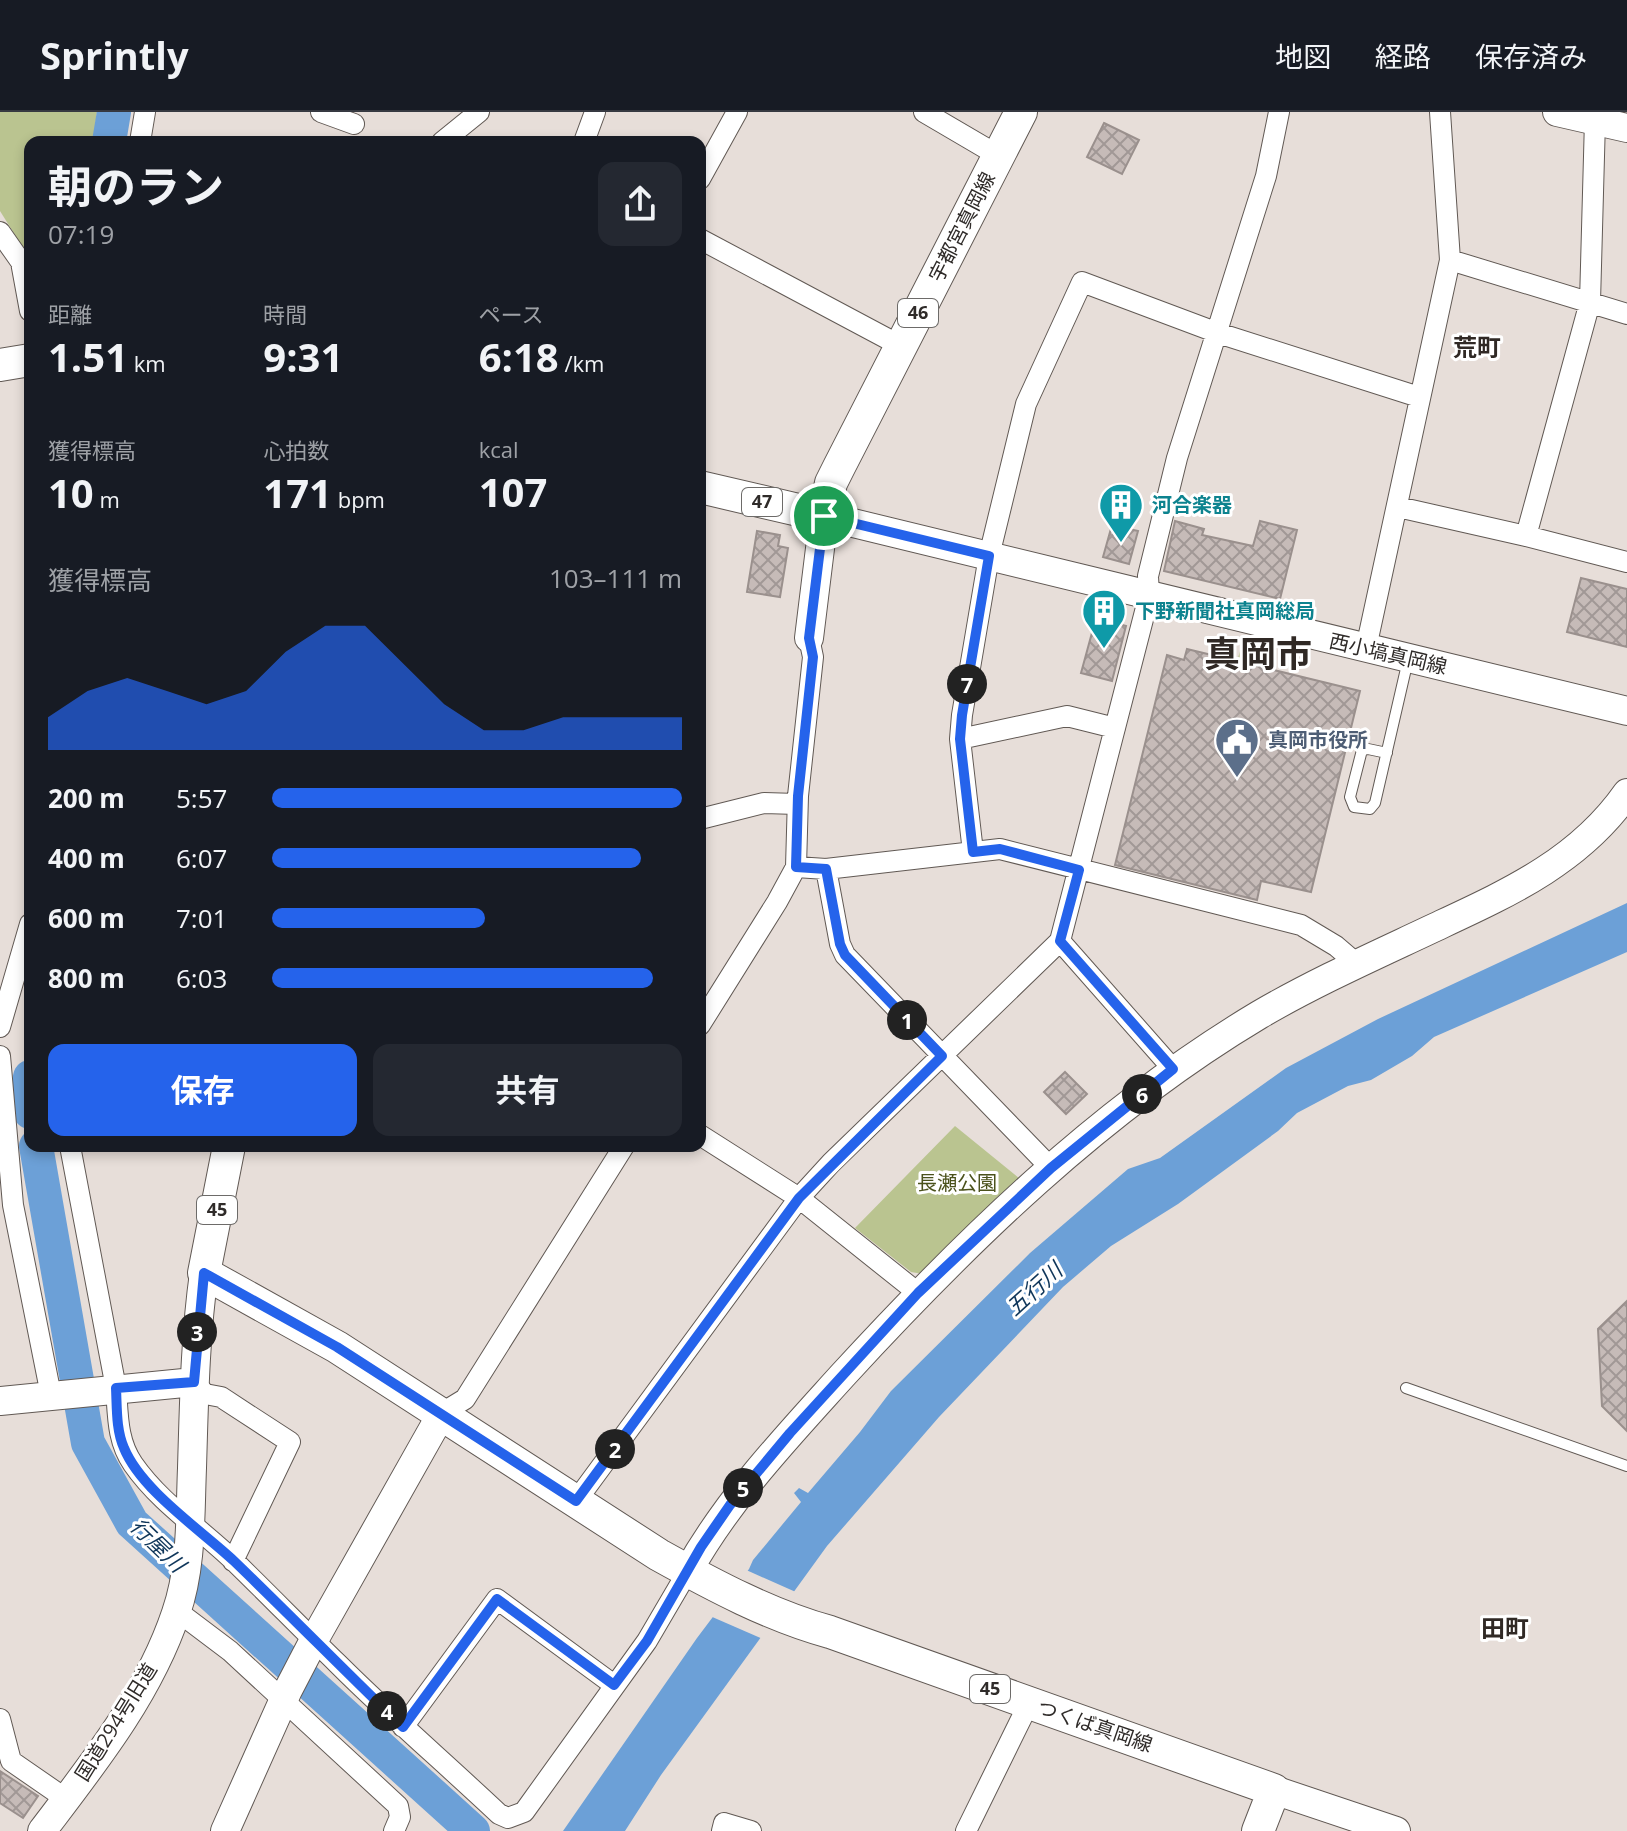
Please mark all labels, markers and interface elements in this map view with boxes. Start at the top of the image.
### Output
text: Sprintly [40,29,189,81]
text: 地図 [1275,37,1331,75]
text: 経路 [1375,37,1431,75]
text: 保存済み [1475,37,1587,75]
text: 朝のラン [48,156,224,216]
button: share [598,162,682,246]
street label: 宇都宮真岡線 [922,167,1001,286]
text: 07:19 [48,216,114,252]
text: 距離 [48,299,92,329]
text: 時間 [263,299,307,329]
text: ペース [479,299,544,329]
road number: 46 [898,299,938,327]
text: 1.51 [48,329,128,384]
text: 9:31 [263,329,343,384]
text: 6:18 [479,329,559,384]
district label: 荒町 [1453,330,1501,363]
text: km [128,348,166,378]
text: /km [559,348,604,378]
text: kcal [479,434,519,464]
text: 獲得標高 [48,435,136,465]
text: 心拍数 [263,435,329,465]
text: 107 [479,464,547,519]
text: 10 [48,465,94,520]
text: 171 [263,465,332,520]
building icon: 河合楽器 [1097,481,1145,544]
pin [790,482,858,550]
text: m [94,484,120,514]
text: bpm [332,484,385,514]
road number: 47 [742,488,782,516]
place label: 河合楽器 [1152,491,1232,518]
icon: arrive [802,494,846,538]
text: 103–111 m [549,560,682,596]
text: 獲得標高 [48,562,152,598]
building icon: 下野新聞社真岡総局 [1080,587,1128,650]
place label: 下野新聞社真岡総局 [1135,597,1315,624]
street label: 西小塙真岡線 [1327,627,1450,680]
district label: 真岡市 [1204,629,1312,678]
pin: 7 [947,664,987,704]
text: 7 [961,669,973,699]
public building icon: 真岡市役所 [1213,716,1261,779]
place label: 真岡市役所 [1268,726,1368,753]
text: 200 m [48,780,125,816]
text: 5:57 [176,780,227,816]
text: 400 m [48,840,125,876]
text: 6:07 [176,840,227,876]
text: 600 m [48,900,125,936]
text: 7:01 [176,900,227,936]
text: 800 m [48,960,125,996]
text: 6:03 [176,960,227,996]
pin: 1 [887,1000,927,1040]
text: 1 [901,1005,913,1035]
button: 保存 [48,1044,357,1136]
button: 共有 [373,1044,682,1136]
pin: 6 [1122,1074,1162,1114]
text: 6 [1136,1079,1148,1109]
park label: 長瀬公園 [917,1169,997,1196]
road number: 45 [197,1196,237,1224]
water label: 五行川 [999,1254,1069,1321]
pin: 3 [177,1312,217,1352]
text: 3 [191,1317,203,1347]
pin: 2 [595,1429,635,1469]
text: 2 [609,1434,621,1464]
pin: 5 [723,1468,763,1508]
text: 5 [737,1473,749,1503]
water label: 行屋川 [125,1511,194,1579]
district label: 田町 [1481,1611,1529,1644]
street label: 国道294号旧道 [69,1658,163,1786]
road number: 45 [970,1675,1010,1703]
pin: 4 [367,1691,407,1731]
street label: つくば真岡線 [1034,1693,1156,1758]
text: 4 [381,1696,393,1726]

